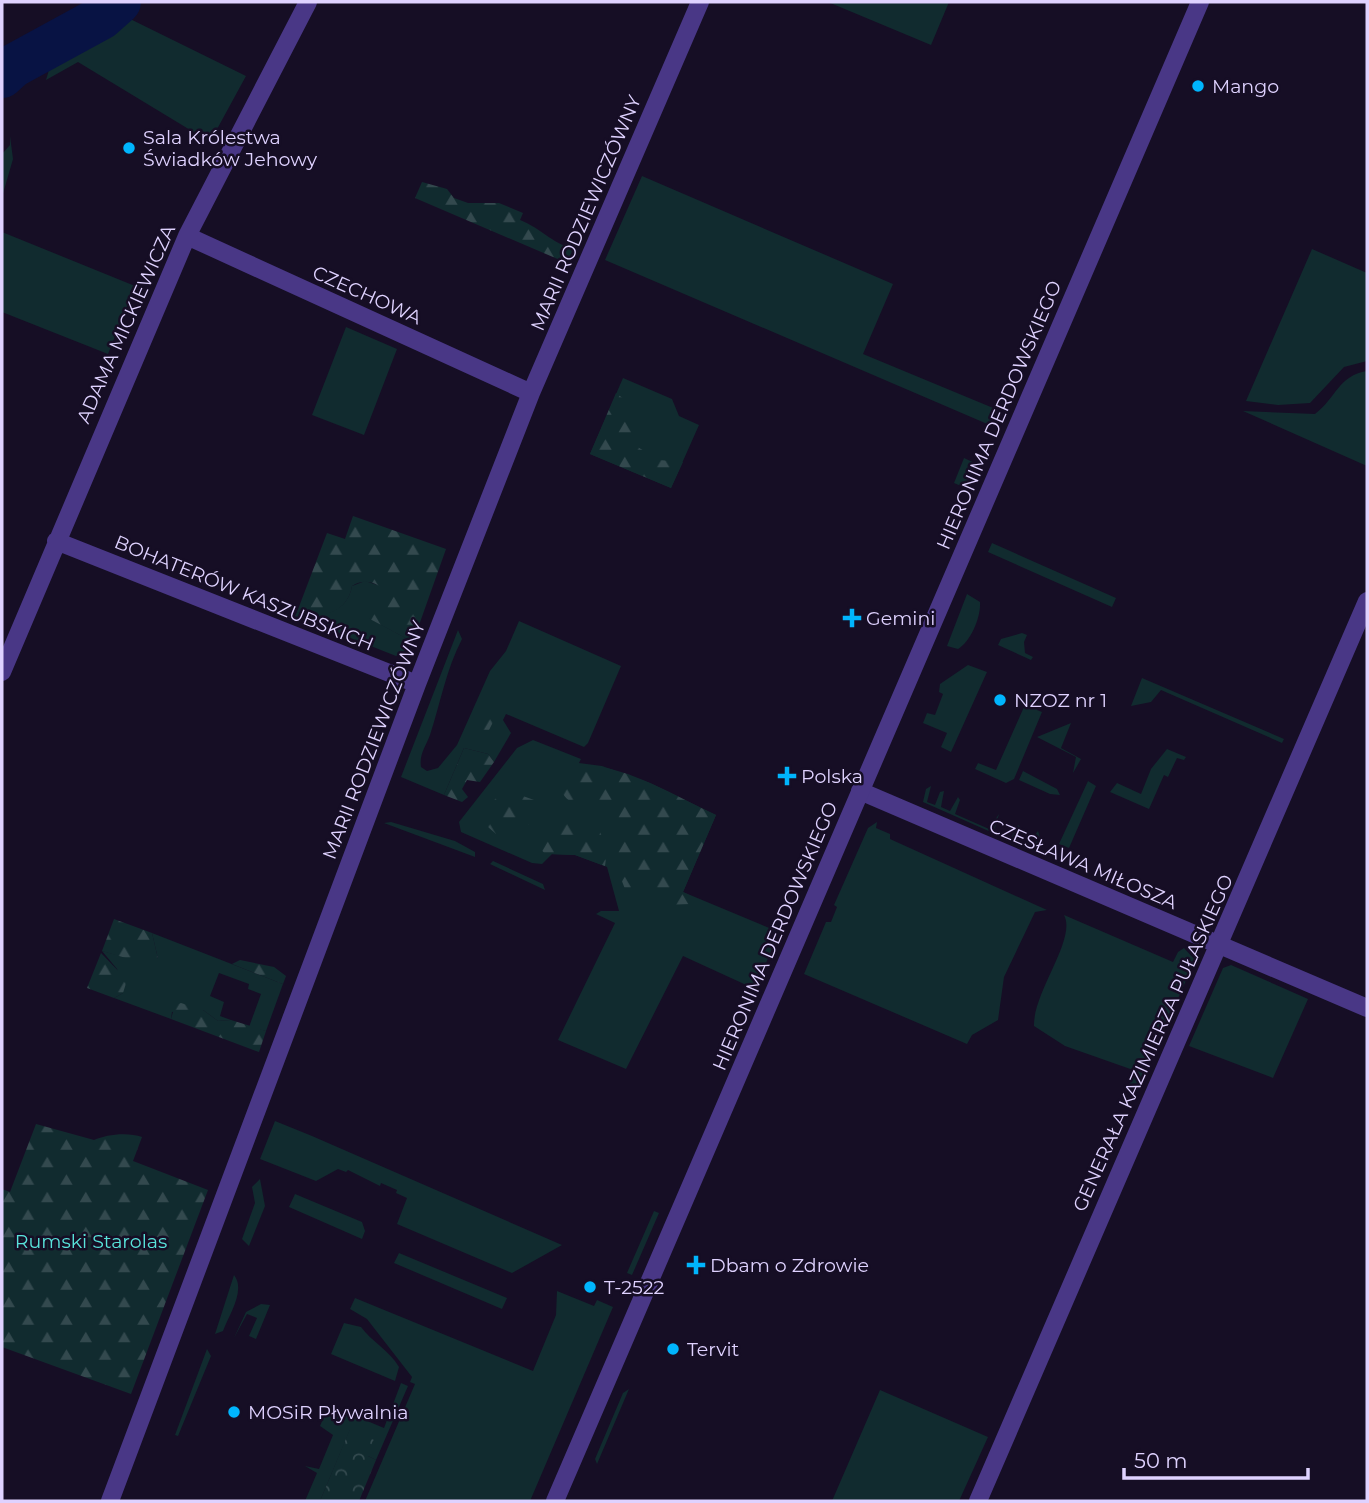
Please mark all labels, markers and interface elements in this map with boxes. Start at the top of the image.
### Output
place label: Mango [1212,75,1279,98]
marker: Mango [1190,78,1206,94]
street label: MARII RODZIEWICZÓWNY [526,91,646,334]
place label: Sala Królestwa Świadków Jehowy [143,126,318,171]
marker: Sala Królestwa Świadków Jehowy [121,140,137,156]
street label: ADAMA MICKIEWICZA [72,221,180,427]
street label: CZECHOWA [309,261,425,329]
street label: HIERONIMA DERDOWSKIEGO [932,277,1066,553]
street label: BOHATERÓW KASZUBSKICH [111,530,377,656]
place label: Gemini [866,607,935,630]
marker: Gemini [844,610,860,626]
street label: MARII RODZIEWICZÓWNY [318,617,431,863]
place label: NZOZ nr 1 [1014,689,1107,712]
marker: NZOZ nr 1 [992,692,1008,708]
place label: Polska [801,765,863,788]
marker: Polska [779,768,795,784]
street label: HIERONIMA DERDOWSKIEGO [708,798,842,1074]
street label: CZESŁAWA MIŁOSZA [986,814,1181,914]
street label: GENERAŁA KAZIMIERZA PUŁASKIEGO [1068,871,1238,1215]
park label: Rumski Starolas [15,1230,167,1253]
place label: Dbam o Zdrowie [710,1254,869,1277]
marker: Dbam o Zdrowie [688,1257,704,1273]
place label: T-2522 [604,1276,665,1299]
marker: T-2522 [582,1279,598,1295]
place label: Tervit [687,1338,739,1361]
marker: Tervit [665,1341,681,1357]
place label: MOSiR Pływalnia [248,1401,409,1424]
marker: MOSiR Pływalnia [226,1404,242,1420]
scale bar [1124,1436,1308,1480]
text: 50 m [1134,1448,1188,1473]

